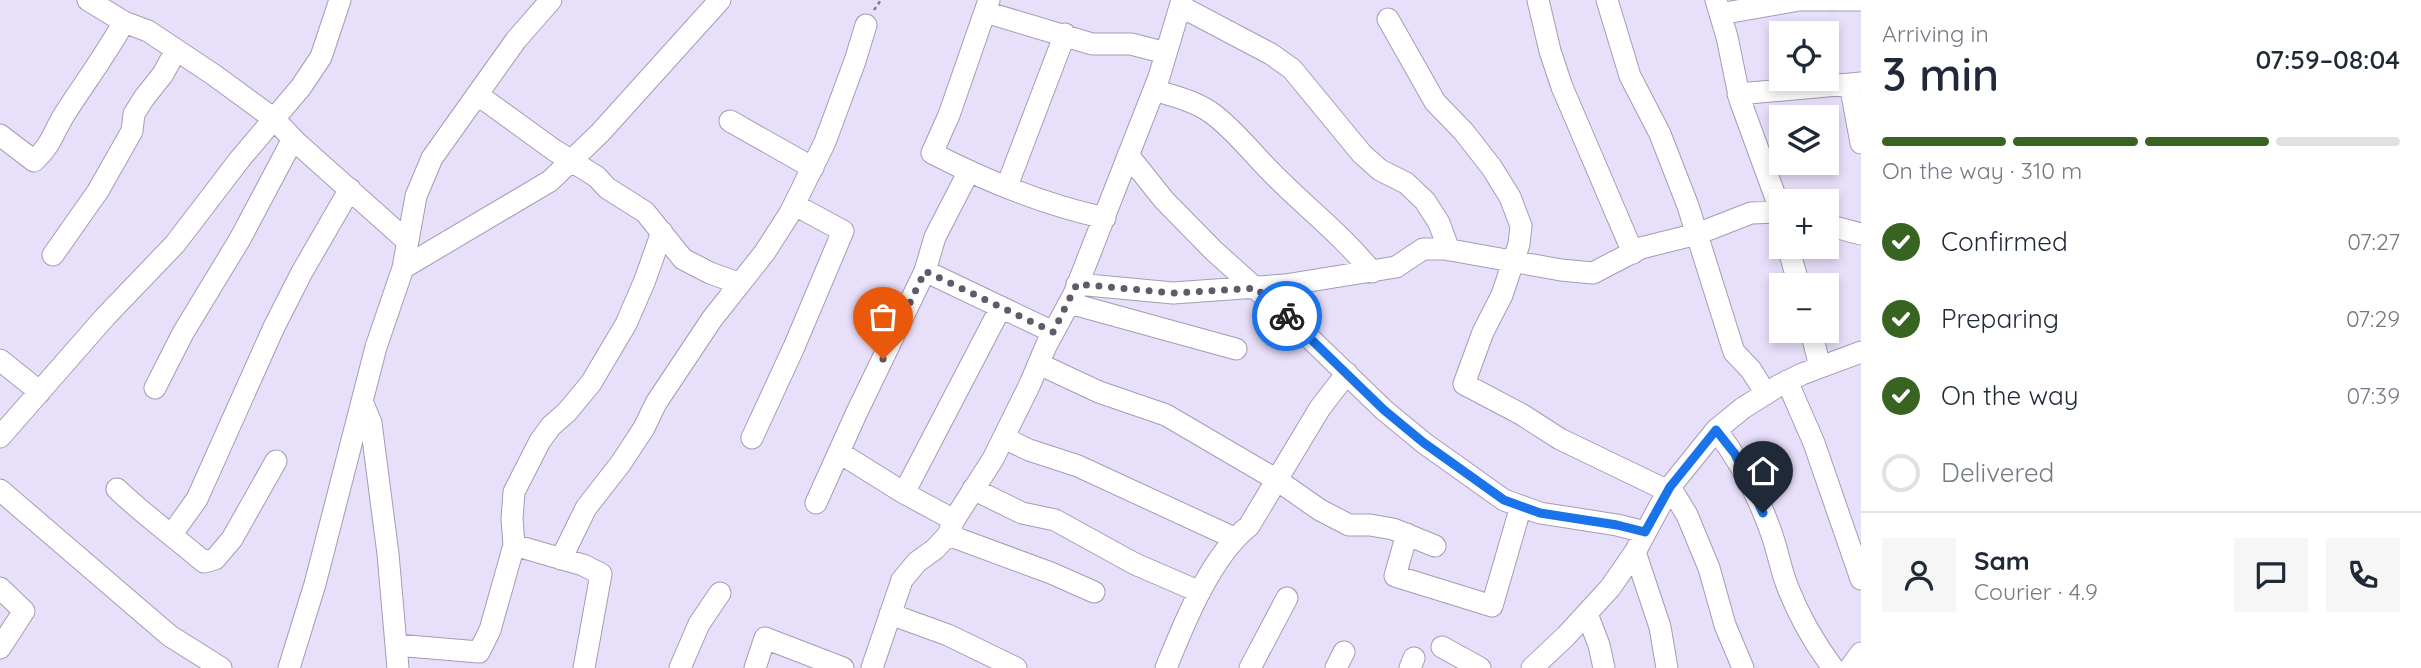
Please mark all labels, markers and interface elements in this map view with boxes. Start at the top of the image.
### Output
text: Arriving in [1882,19,1989,48]
map controls [1769,21,1839,343]
button: locate [1769,21,1839,91]
text: 07:59–08:04 [2255,43,2400,76]
text: 3 min [1882,45,1999,103]
button: layers [1769,105,1839,175]
text: On the way · 310 m [1882,156,2082,185]
button: + [1769,189,1839,259]
icon: check [1882,223,1920,261]
text: Confirmed [1941,225,2068,258]
text: 07:27 [2347,227,2400,256]
button: − [1769,273,1839,343]
courier [1252,281,1322,351]
pin [853,287,913,359]
icon: bike [1268,297,1306,335]
icon: bag [864,298,902,336]
icon: check [1882,300,1920,338]
text: Preparing [1941,302,2059,335]
text: 07:29 [2346,304,2400,333]
icon: check [1882,377,1920,415]
text: On the way [1941,379,2079,412]
text: 07:39 [2347,381,2400,410]
pin [1733,441,1793,513]
icon: home [1744,452,1782,490]
text: Delivered [1941,456,2054,489]
button: person [1882,538,1956,612]
button: chat [2234,538,2308,612]
button: phone [2326,538,2400,612]
text: Sam [1974,544,2030,577]
text: Courier · 4.9 [1974,577,2098,606]

